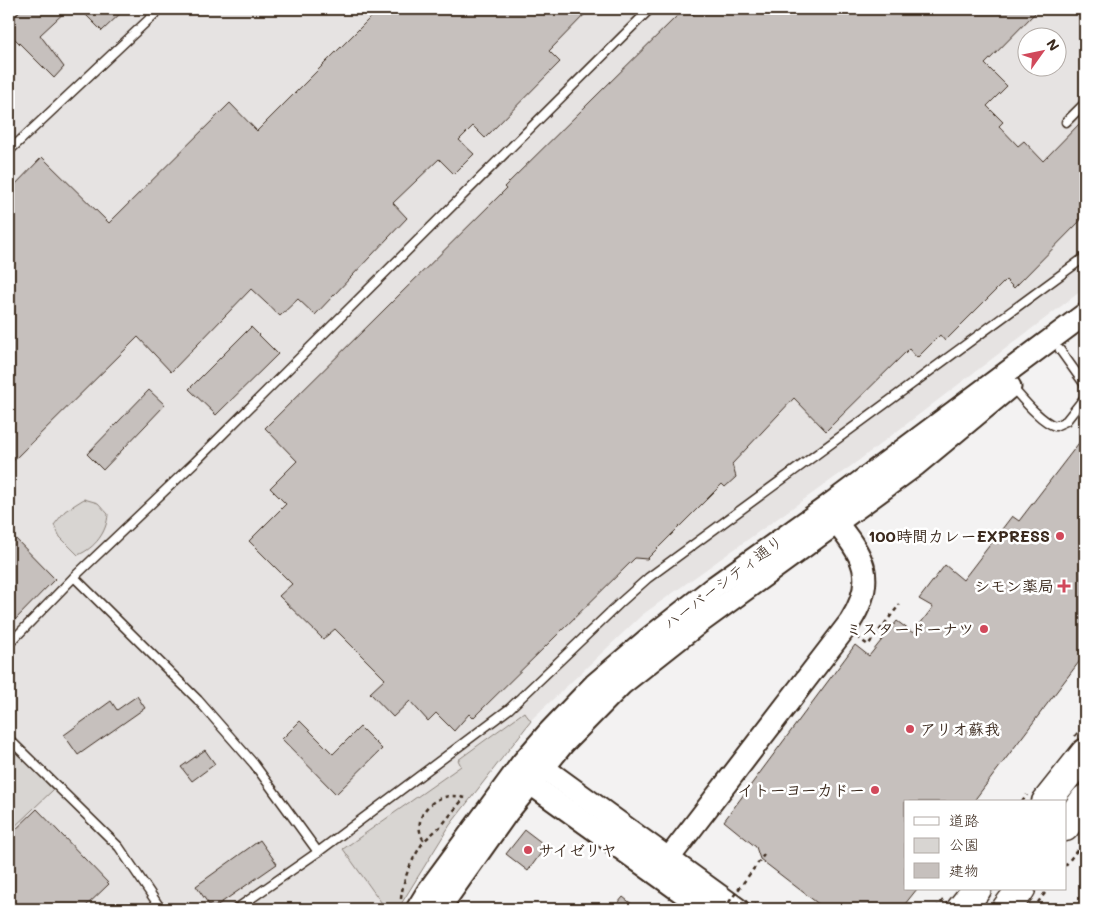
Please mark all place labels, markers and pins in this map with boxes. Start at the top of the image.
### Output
place label: 100時間カレーEXPRESS [868,525,1050,546]
marker: 100時間カレーEXPRESS [1054,530,1066,542]
place label: シモン薬局 [974,575,1054,596]
marker: シモン薬局 [1058,580,1070,592]
place label: ミスタードーナツ [846,618,974,639]
marker: ミスタードーナツ [978,623,990,635]
place label: アリオ蘇我 [920,718,1000,739]
marker: アリオ蘇我 [904,723,916,735]
place label: イトーヨーカドー [738,779,865,800]
marker: イトーヨーカドー [869,784,881,796]
place label: サイゼリヤ [538,839,617,860]
marker: サイゼリヤ [522,844,534,856]

